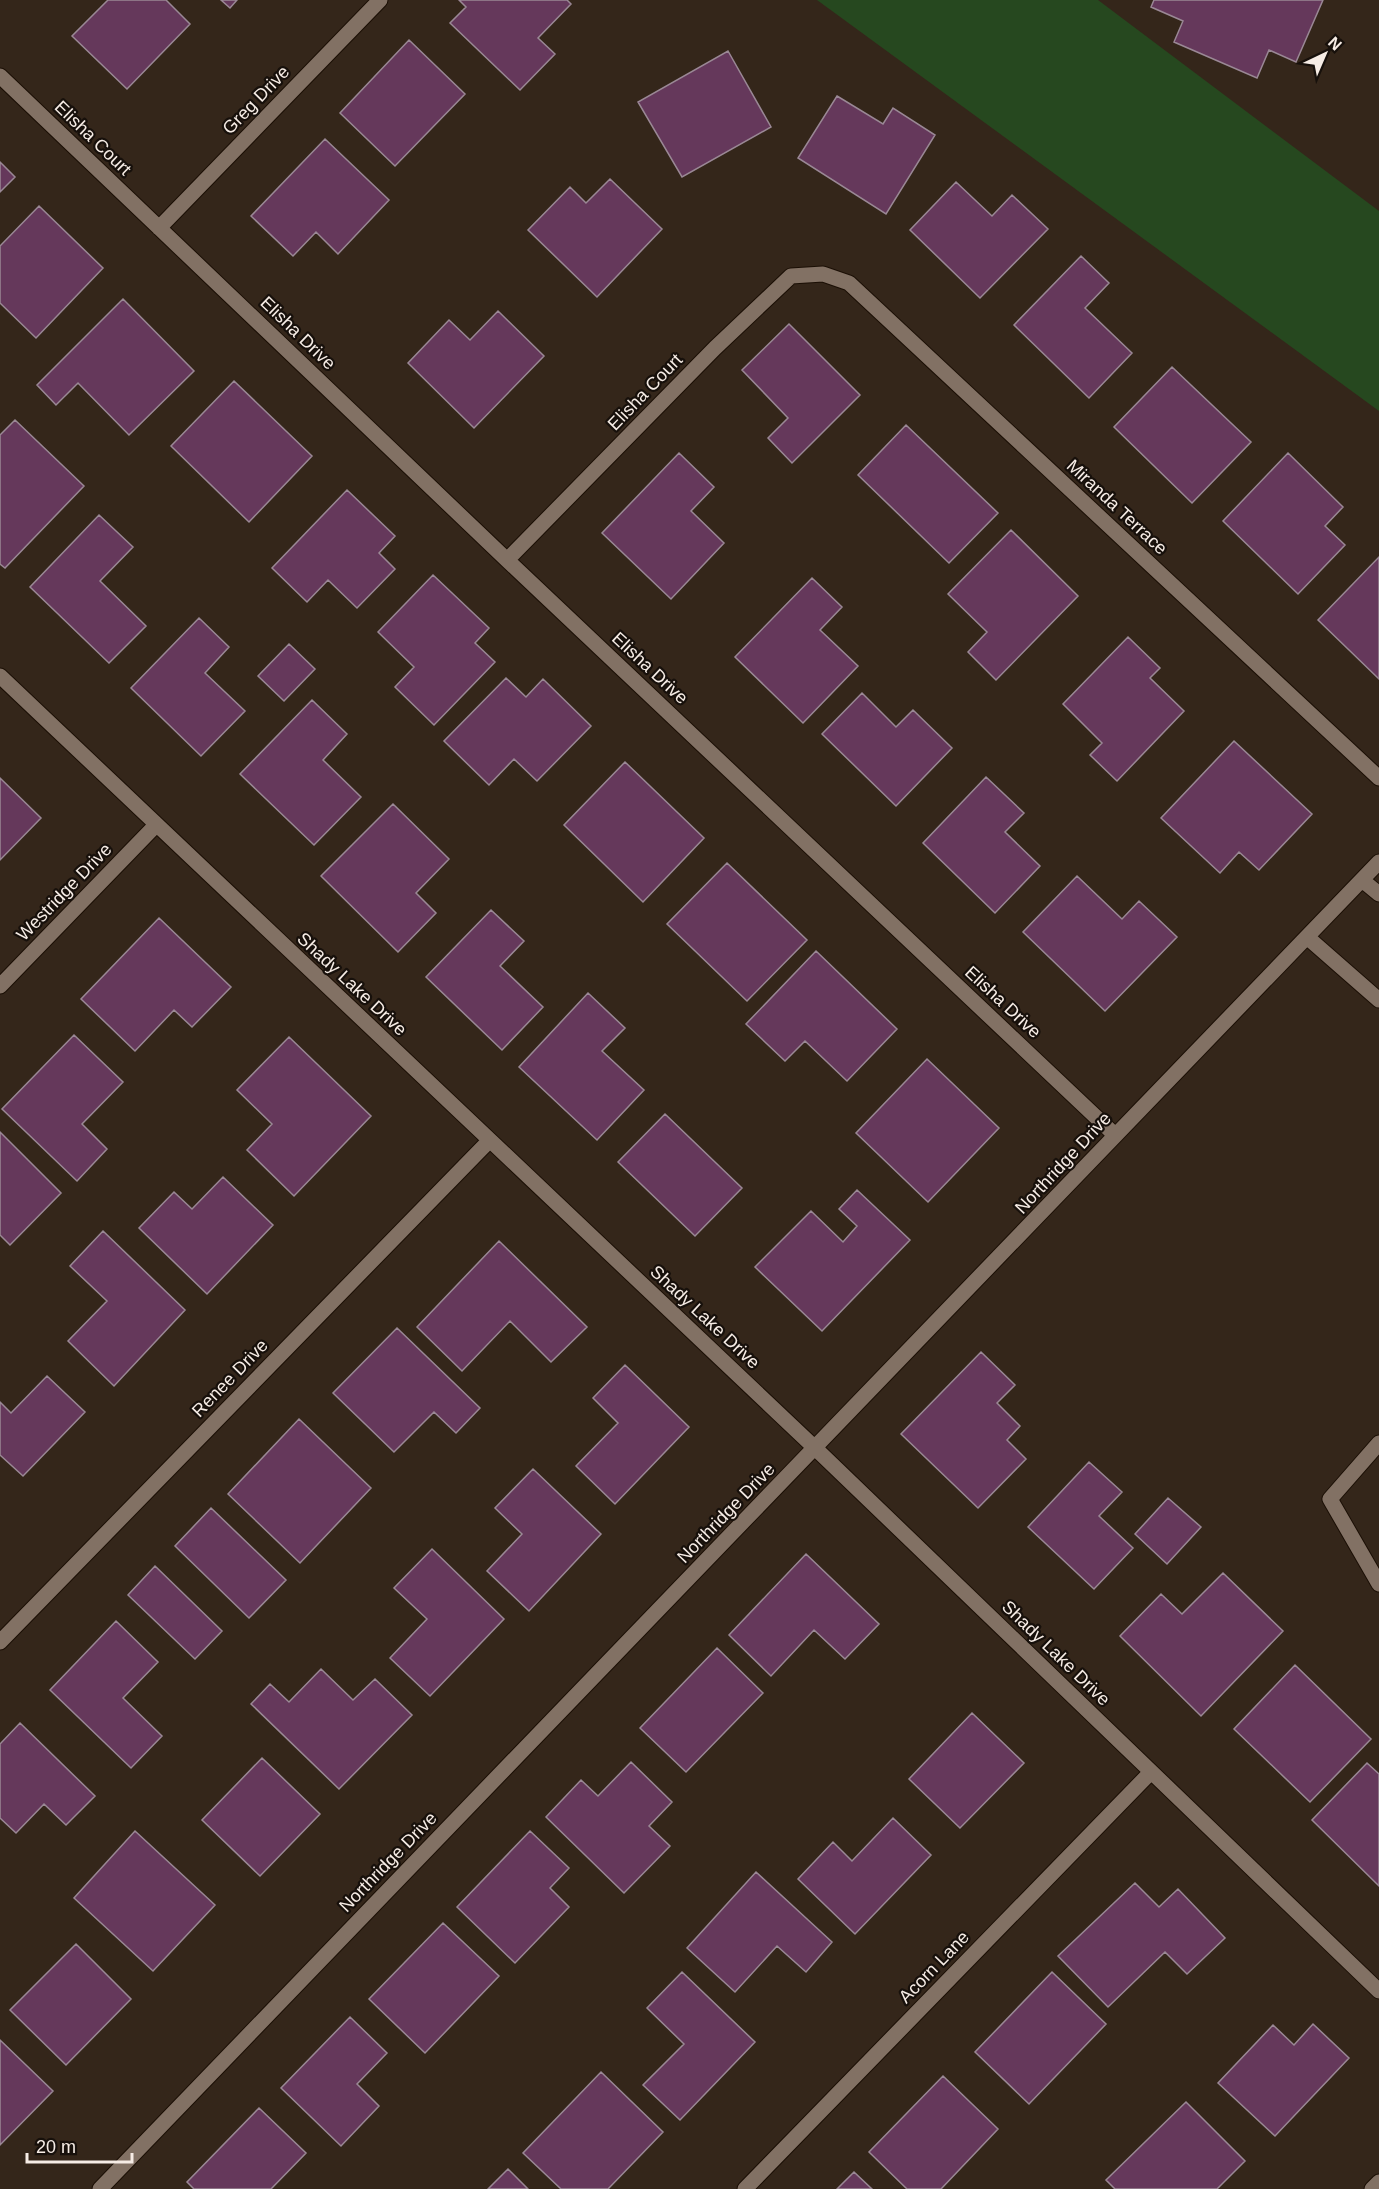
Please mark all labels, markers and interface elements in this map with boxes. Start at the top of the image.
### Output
north arrow [1295,24,1355,84]
text: N [1325,33,1345,54]
street label: Greg Drive [219,62,293,138]
street label: Elisha Court [51,97,135,179]
street label: Elisha Drive [257,292,339,374]
street label: Elisha Court [604,350,686,434]
street label: Miranda Terrace [1063,455,1171,559]
street label: Elisha Drive [608,628,692,708]
street label: Westridge Drive [12,839,116,945]
street label: Shady Lake Drive [293,928,411,1040]
street label: Elisha Drive [961,962,1045,1042]
street label: Northridge Drive [1011,1108,1115,1218]
street label: Shady Lake Drive [646,1261,764,1373]
street label: Renee Drive [188,1335,272,1421]
street label: Northridge Drive [673,1459,779,1567]
street label: Shady Lake Drive [998,1596,1114,1710]
street label: Northridge Drive [335,1808,441,1916]
street label: Acorn Lane [895,1927,973,2007]
scale bar [27,2126,132,2164]
text: 20 m [36,2137,76,2157]

